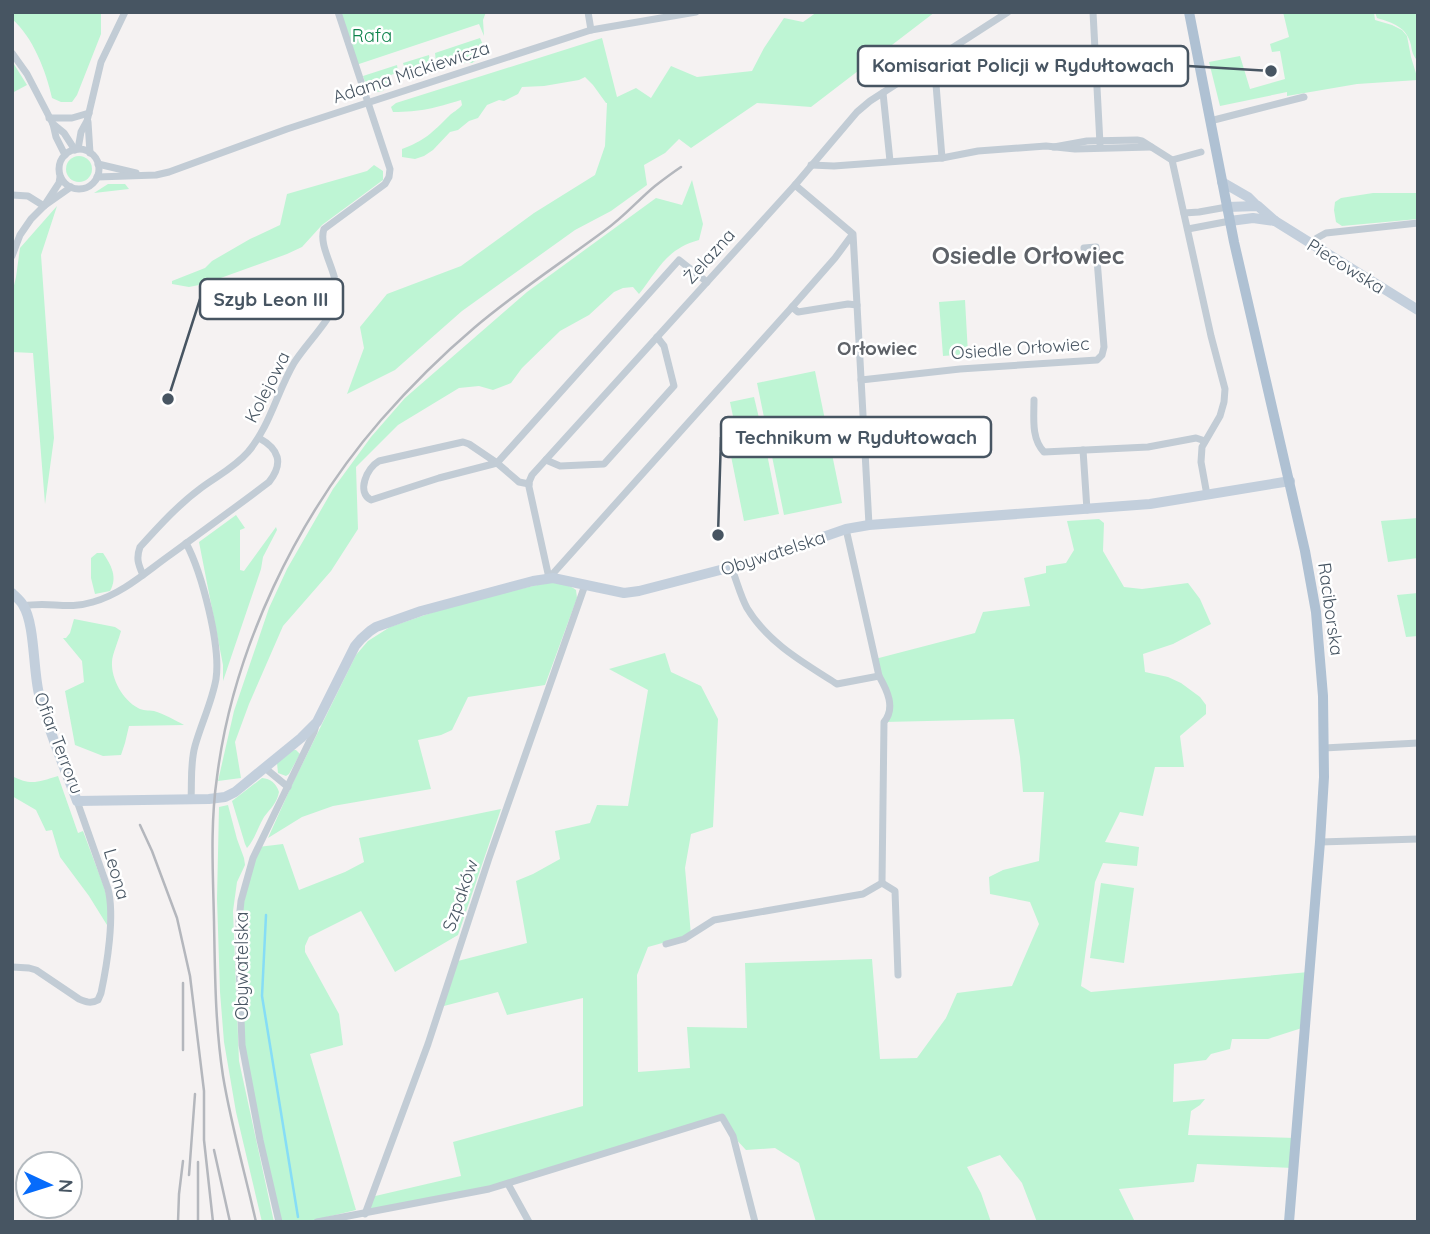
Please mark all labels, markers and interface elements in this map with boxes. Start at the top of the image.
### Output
park label: Rafa [352,24,392,47]
street label: Adama Mickiewicza [330,36,492,108]
callout: Komisariat Policji w Rydułtowach [858,46,1188,86]
text: Komisariat Policji w Rydułtowach [872,53,1174,77]
street label: Żelazna [678,224,740,288]
street label: Piecowska [1303,233,1389,299]
district label: Osiedle Orłowiec [932,240,1124,270]
callout: Szyb Leon III [200,279,343,319]
text: Szyb Leon III [213,287,329,311]
street label: Osiedle Orłowiec [950,332,1090,364]
district label: Orłowiec [837,336,917,360]
street label: Kolejowa [239,347,295,427]
callout: Technikum w Rydułtowach [721,417,991,457]
text: Technikum w Rydułtowach [735,425,977,449]
street label: Obywatelska [718,525,828,581]
street label: Raciborska [1313,561,1349,657]
street label: Ofiar Terroru [29,689,89,797]
street label: Leona [99,846,135,902]
street label: Szpaków [437,856,483,934]
street label: Obywatelska [230,912,253,1020]
north arrow [14,1150,84,1220]
text: N [54,1178,78,1194]

